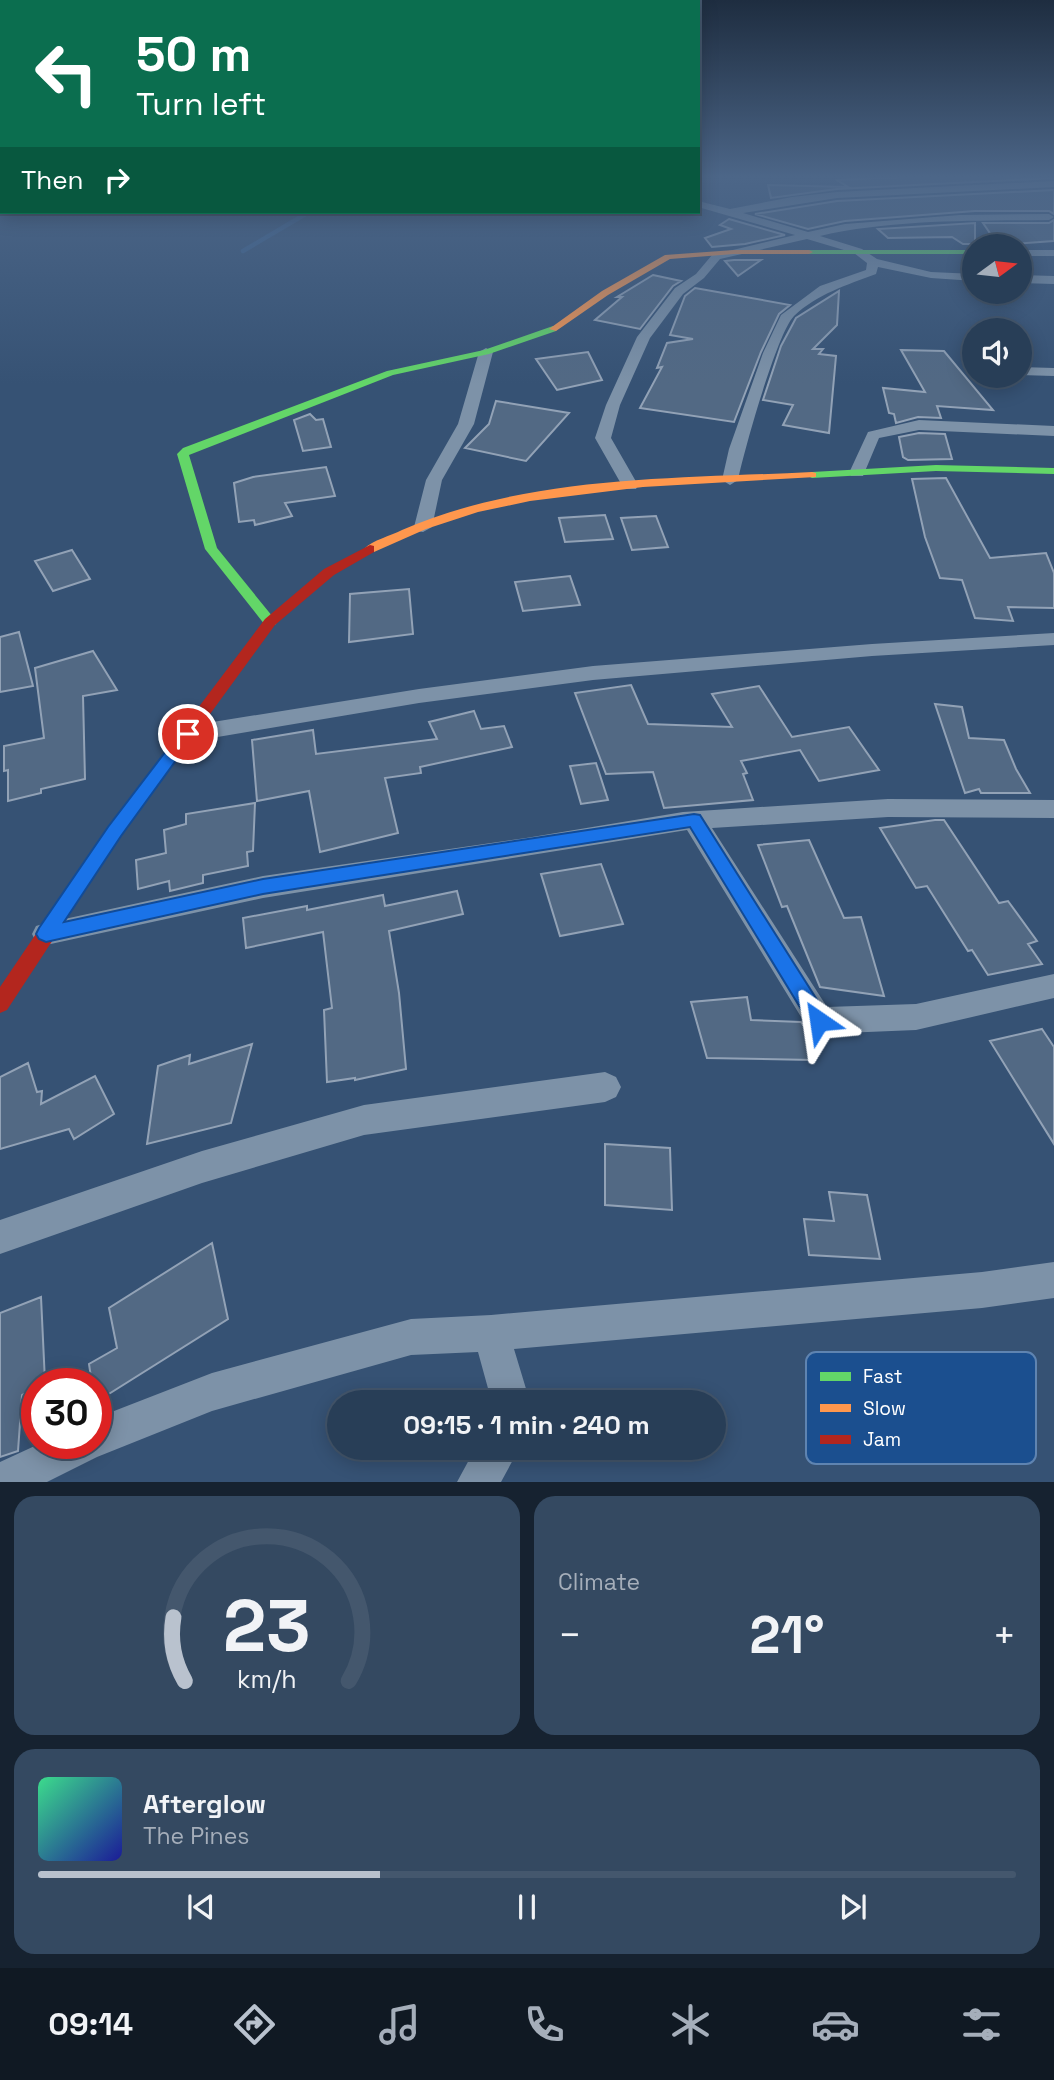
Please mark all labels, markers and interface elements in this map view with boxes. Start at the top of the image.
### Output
text: 50 m [136,23,251,85]
icon: left [21,28,112,119]
text: Turn left [136,84,266,124]
icon: right [98,161,136,199]
text: Then [21,163,84,197]
north arrow [962,234,1032,304]
map controls [962,234,1032,388]
button: sound [962,318,1032,388]
pin [158,704,218,764]
icon: arrive [169,715,207,753]
position arrow [782,984,856,1058]
legend [806,1352,1036,1464]
text: Fast [863,1364,903,1389]
speed limit sign: 30 [21,1368,112,1459]
text: Slow [863,1396,906,1421]
text: 09:15 · 1 min · 240 m [403,1408,650,1442]
text: Jam [863,1427,901,1452]
text: Climate [558,1567,640,1597]
text: 23 [223,1580,311,1673]
text: 21° [750,1602,824,1668]
text: − [558,1611,582,1659]
text: + [992,1611,1016,1659]
text: km/h [237,1663,297,1695]
text: Afterglow [143,1787,266,1821]
text: The Pines [143,1821,249,1851]
icon: previous [182,1888,220,1926]
icon: pause [508,1888,546,1926]
icon: next [834,1888,872,1926]
icon: directions [230,2000,279,2049]
icon: music [375,2000,424,2049]
icon: phone [520,2000,569,2049]
icon: climate [666,2000,715,2049]
icon: car [811,2000,860,2049]
icon: filters [957,2000,1006,2049]
text: 09:14 [48,2004,133,2044]

